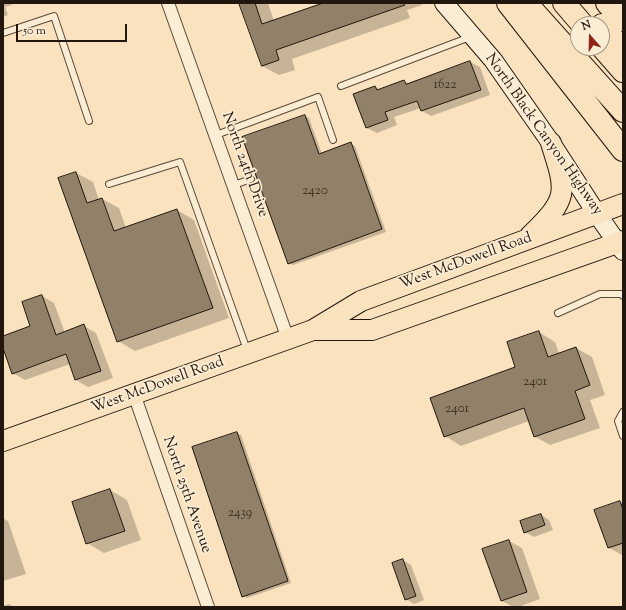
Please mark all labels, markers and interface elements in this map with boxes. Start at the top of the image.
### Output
scale bar [18,16,129,42]
north arrow [570,16,610,56]
text: N [579,17,593,35]
text: 50 m [23,22,46,40]
street label: North Black Canyon Highway [480,51,606,219]
house number: 1622 [434,78,456,94]
street label: North 24th Drive [217,110,271,220]
house number: 2420 [302,184,328,200]
street label: West McDowell Road [397,230,535,294]
street label: West McDowell Road [89,354,227,418]
house number: 2401 [523,375,547,391]
house number: 2401 [445,402,469,418]
street label: North 25th Avenue [158,434,214,556]
house number: 2439 [228,506,252,522]

